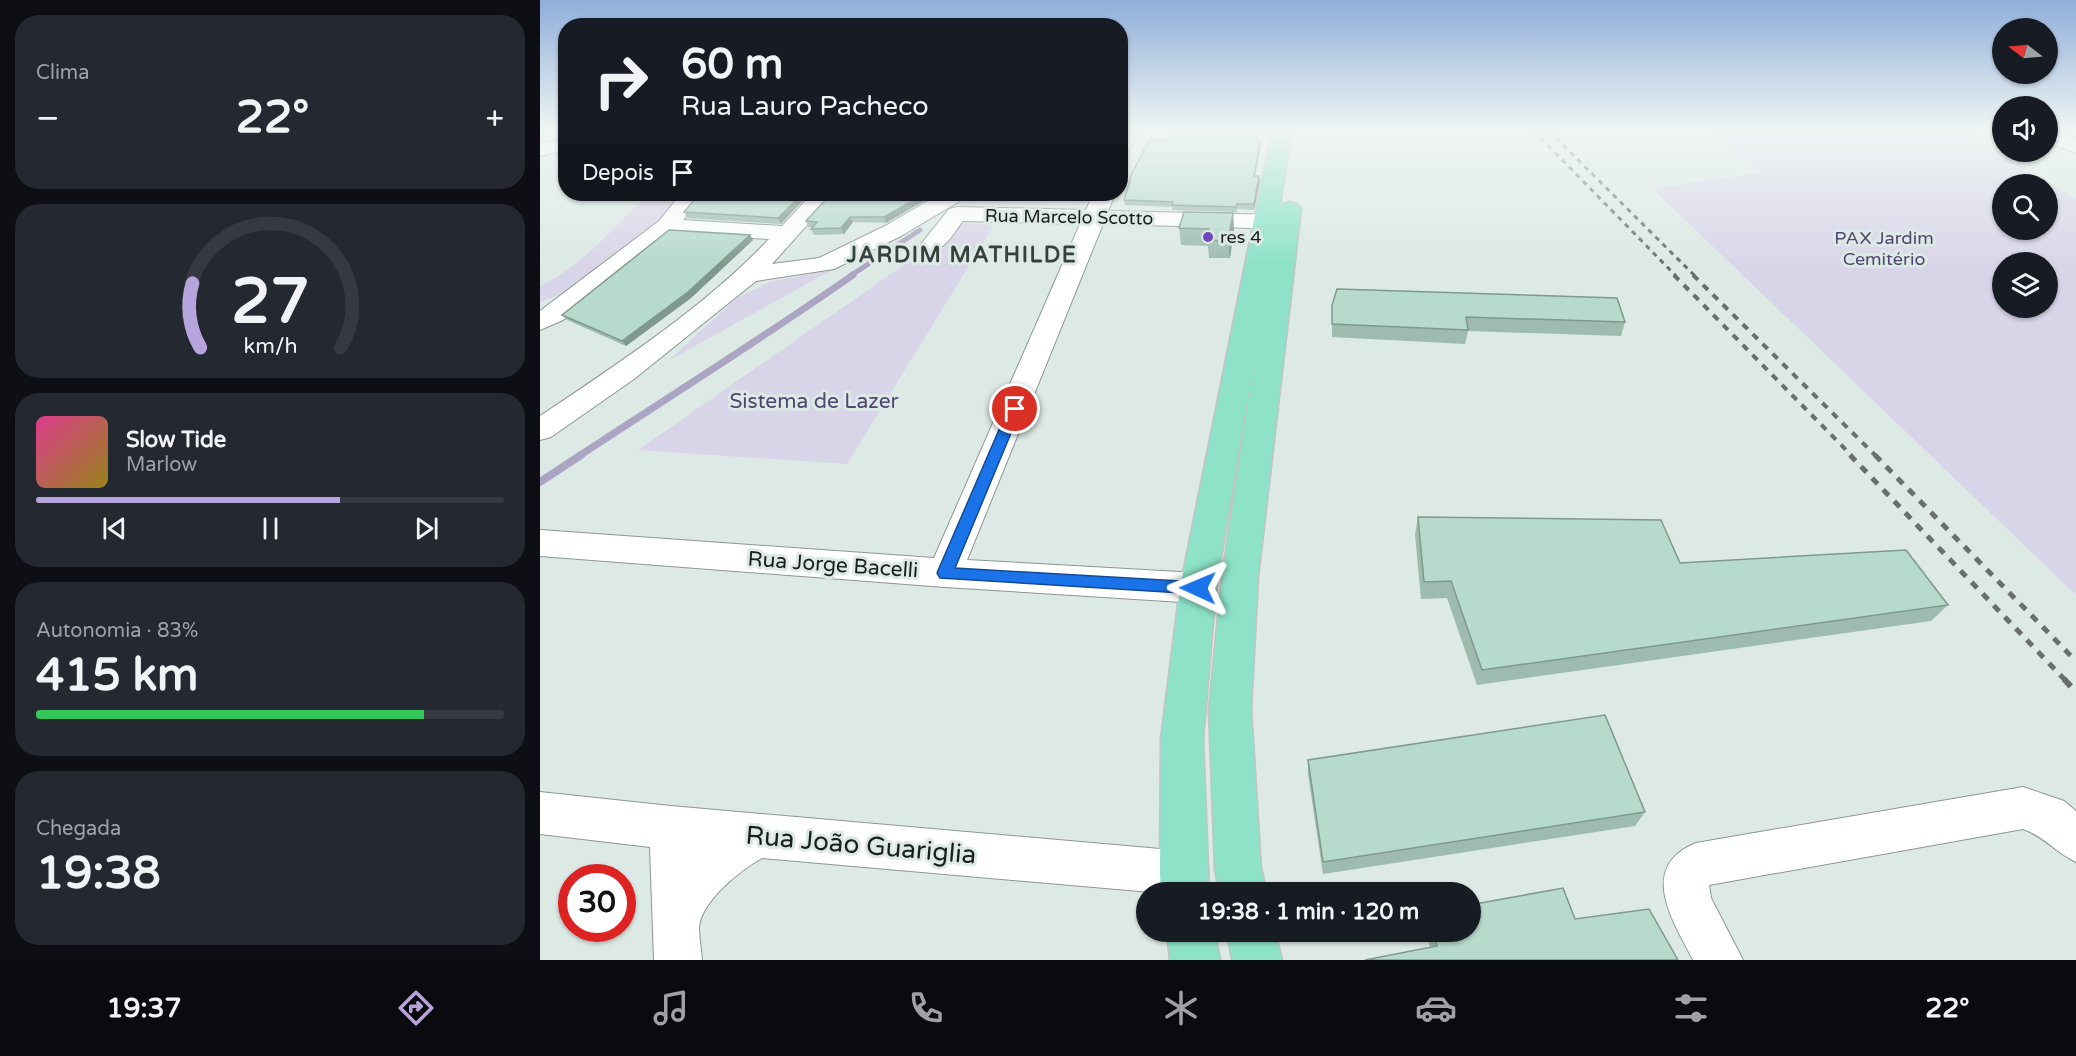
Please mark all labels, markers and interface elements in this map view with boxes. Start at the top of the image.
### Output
north arrow [1992,18,2058,84]
map controls [1992,18,2058,318]
text: 60 m [681,39,783,90]
icon: right [582,42,660,120]
text: Clima [36,61,89,85]
text: Rua Lauro Pacheco [681,90,929,123]
text: 22° [236,91,309,145]
button: sound [1992,96,2058,162]
text: − [36,99,60,138]
text: + [485,99,504,138]
icon: arrive [666,156,699,189]
text: Depois [582,160,654,186]
button: search [1992,174,2058,240]
street label: Rua Marcelo Scotto [985,205,1154,229]
place label: res 4 [1220,226,1261,248]
park label: PAX Jardim Cemitério [1834,227,1934,270]
marker: res 4 [1201,230,1215,244]
district label: JARDIM MATHILDE [846,242,1077,268]
button: layers [1992,252,2058,318]
text: 27 [231,265,309,340]
text: km/h [243,333,297,359]
pin [989,383,1040,434]
park label: Sistema de Lazer [729,389,899,414]
icon: arrive [998,392,1031,425]
text: Slow Tide [126,427,226,453]
text: Marlow [126,453,197,477]
icon: previous [98,512,131,545]
icon: pause [254,512,287,545]
icon: next [410,512,443,545]
street label: Rua Jorge Bacelli [747,547,919,583]
position arrow [1166,556,1230,620]
text: Autonomia · 83% [36,619,198,643]
text: 415 km [36,649,198,703]
text: Chegada [36,817,121,841]
street label: Rua João Guariglia [744,819,978,871]
text: 19:38 [36,847,161,901]
speed limit sign: 30 [558,864,636,942]
text: 19:38 · 1 min · 120 m [1198,899,1419,925]
icon: directions [395,987,437,1029]
icon: music [650,987,692,1029]
icon: phone [905,987,947,1029]
icon: climate [1160,987,1202,1029]
icon: car [1415,987,1457,1029]
icon: filters [1670,987,1712,1029]
text: 19:37 [107,992,181,1025]
text: 22° [1925,992,1969,1025]

